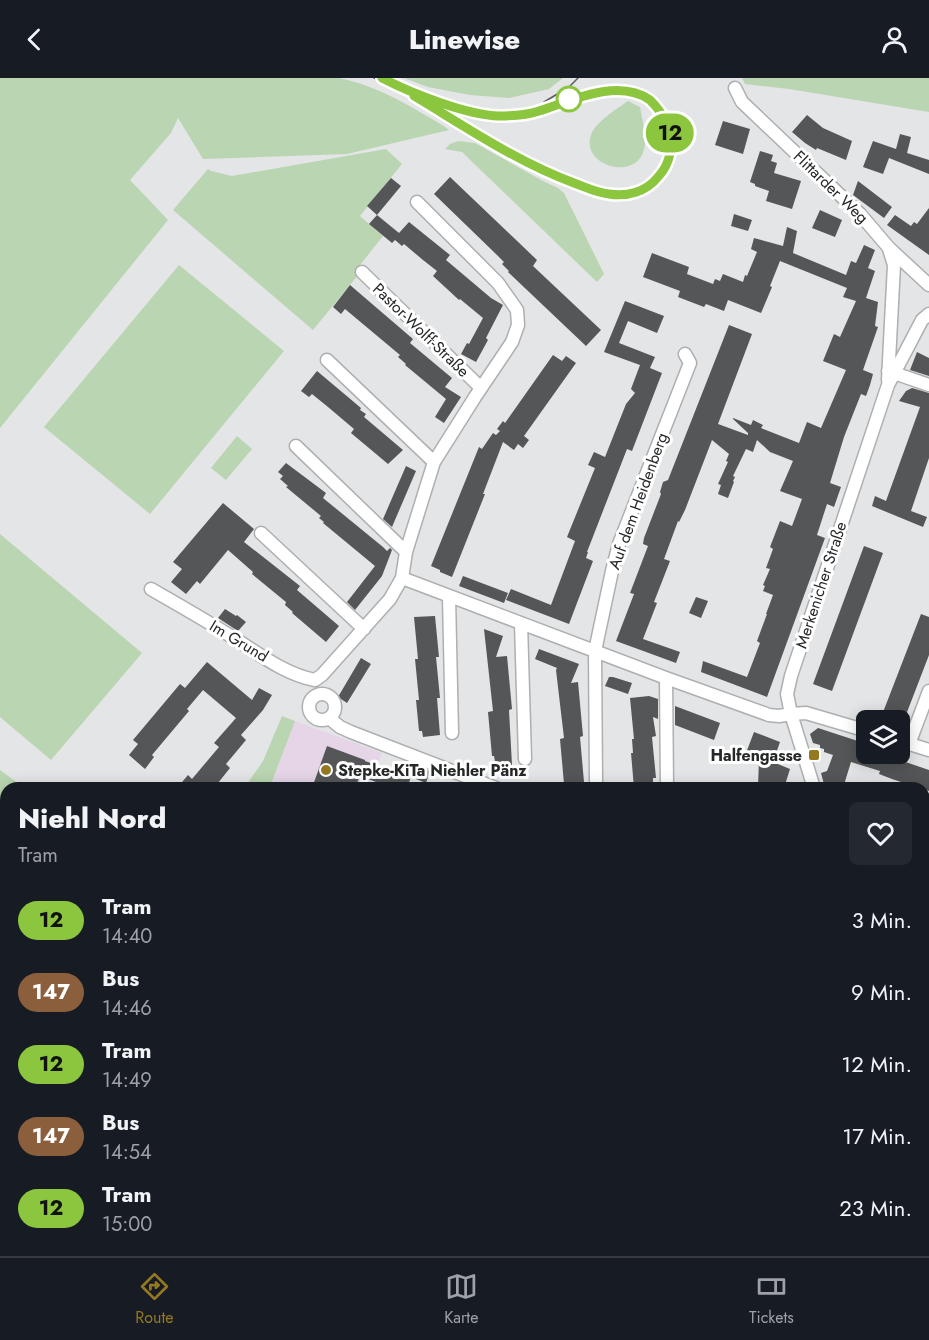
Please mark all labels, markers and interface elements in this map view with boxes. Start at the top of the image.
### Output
text: Linewise [409,20,520,59]
icon: back [18,23,51,56]
icon: person [878,23,911,56]
unlabelled marker [556,86,582,112]
line badge: 12 [643,114,697,152]
text: 12 [658,118,682,148]
street label: Flittarder Weg [788,145,874,229]
street label: Pastor-Wolff-Straße [368,278,474,382]
street label: Auf dem Heidenberg [603,429,673,573]
street label: Merkenicher Straße [790,519,852,651]
street label: Im Grund [205,614,273,668]
map controls [856,710,910,764]
button: layers [856,710,910,764]
place label: Halfengasse [710,744,802,767]
marker: Halfengasse [807,748,821,762]
place label: Stepke-KiTa Niehler Pänz [338,759,527,782]
marker: Stepke-KiTa Niehler Pänz [319,763,333,777]
text: Niehl Nord [18,798,166,839]
button: heart [849,802,912,865]
text: Tram [18,841,58,870]
text: Tram [102,890,152,922]
text: 3 Min. [852,904,912,936]
text: 12 [39,905,63,935]
text: 14:40 [102,922,152,951]
text: Bus [102,962,139,994]
text: 9 Min. [851,976,912,1008]
text: 147 [32,977,70,1007]
text: 14:46 [102,994,152,1023]
text: Tram [102,1034,152,1066]
text: 12 Min. [841,1048,912,1080]
text: 12 [39,1049,63,1079]
text: 14:49 [102,1066,152,1095]
text: Bus [102,1106,139,1138]
text: 17 Min. [842,1120,912,1152]
text: 147 [32,1121,70,1151]
text: 14:54 [102,1138,152,1167]
text: Tram [102,1178,152,1210]
text: 23 Min. [839,1192,912,1224]
text: 12 [39,1193,63,1223]
text: 15:00 [102,1210,152,1239]
tab: Route [135,1270,174,1329]
tab: Karte [444,1270,478,1329]
tab: Tickets [749,1270,794,1329]

